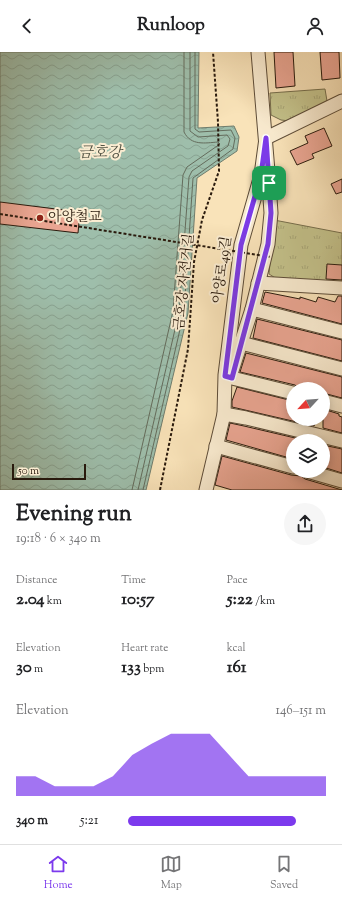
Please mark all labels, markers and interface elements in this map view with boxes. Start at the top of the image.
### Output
text: Runloop [137,13,205,39]
icon: back [16,15,38,37]
icon: person [304,15,326,37]
water label: 금호강 [78,143,124,164]
pin [252,166,286,200]
icon: arrive [258,172,280,194]
place label: 아양철교 [48,208,103,228]
marker: 아양철교 [35,213,45,223]
street label: 금호강 자전거길 [170,232,200,332]
street label: 아양로49길 [208,235,238,305]
north arrow [286,382,330,426]
map controls [286,382,330,478]
button: layers [286,434,330,478]
scale bar [12,462,86,481]
text: 50 m [18,463,39,479]
text: Evening run [16,499,132,531]
button: share [284,503,326,545]
text: 19:18 · 6 × 340 m [16,530,101,548]
text: Distance [16,572,57,588]
text: Time [121,572,146,588]
text: Pace [227,572,248,588]
text: 2.04 [16,588,45,612]
text: 10:57 [121,588,155,612]
text: 5:22 [227,588,253,612]
text: km [45,593,62,609]
text: /km [253,593,275,609]
text: Elevation [16,640,61,656]
text: Heart rate [121,640,168,656]
text: kcal [227,640,246,656]
text: 30 [16,656,32,680]
text: 133 [121,656,141,680]
text: 161 [227,656,247,680]
text: m [32,661,43,677]
text: bpm [141,661,164,677]
text: Elevation [16,702,69,720]
text: 146–151 m [276,702,326,720]
text: 340 m [16,812,48,830]
text: 5:21 [80,812,98,830]
tab: Home [44,853,73,893]
tab: Map [160,853,182,893]
tab: Saved [270,853,298,893]

